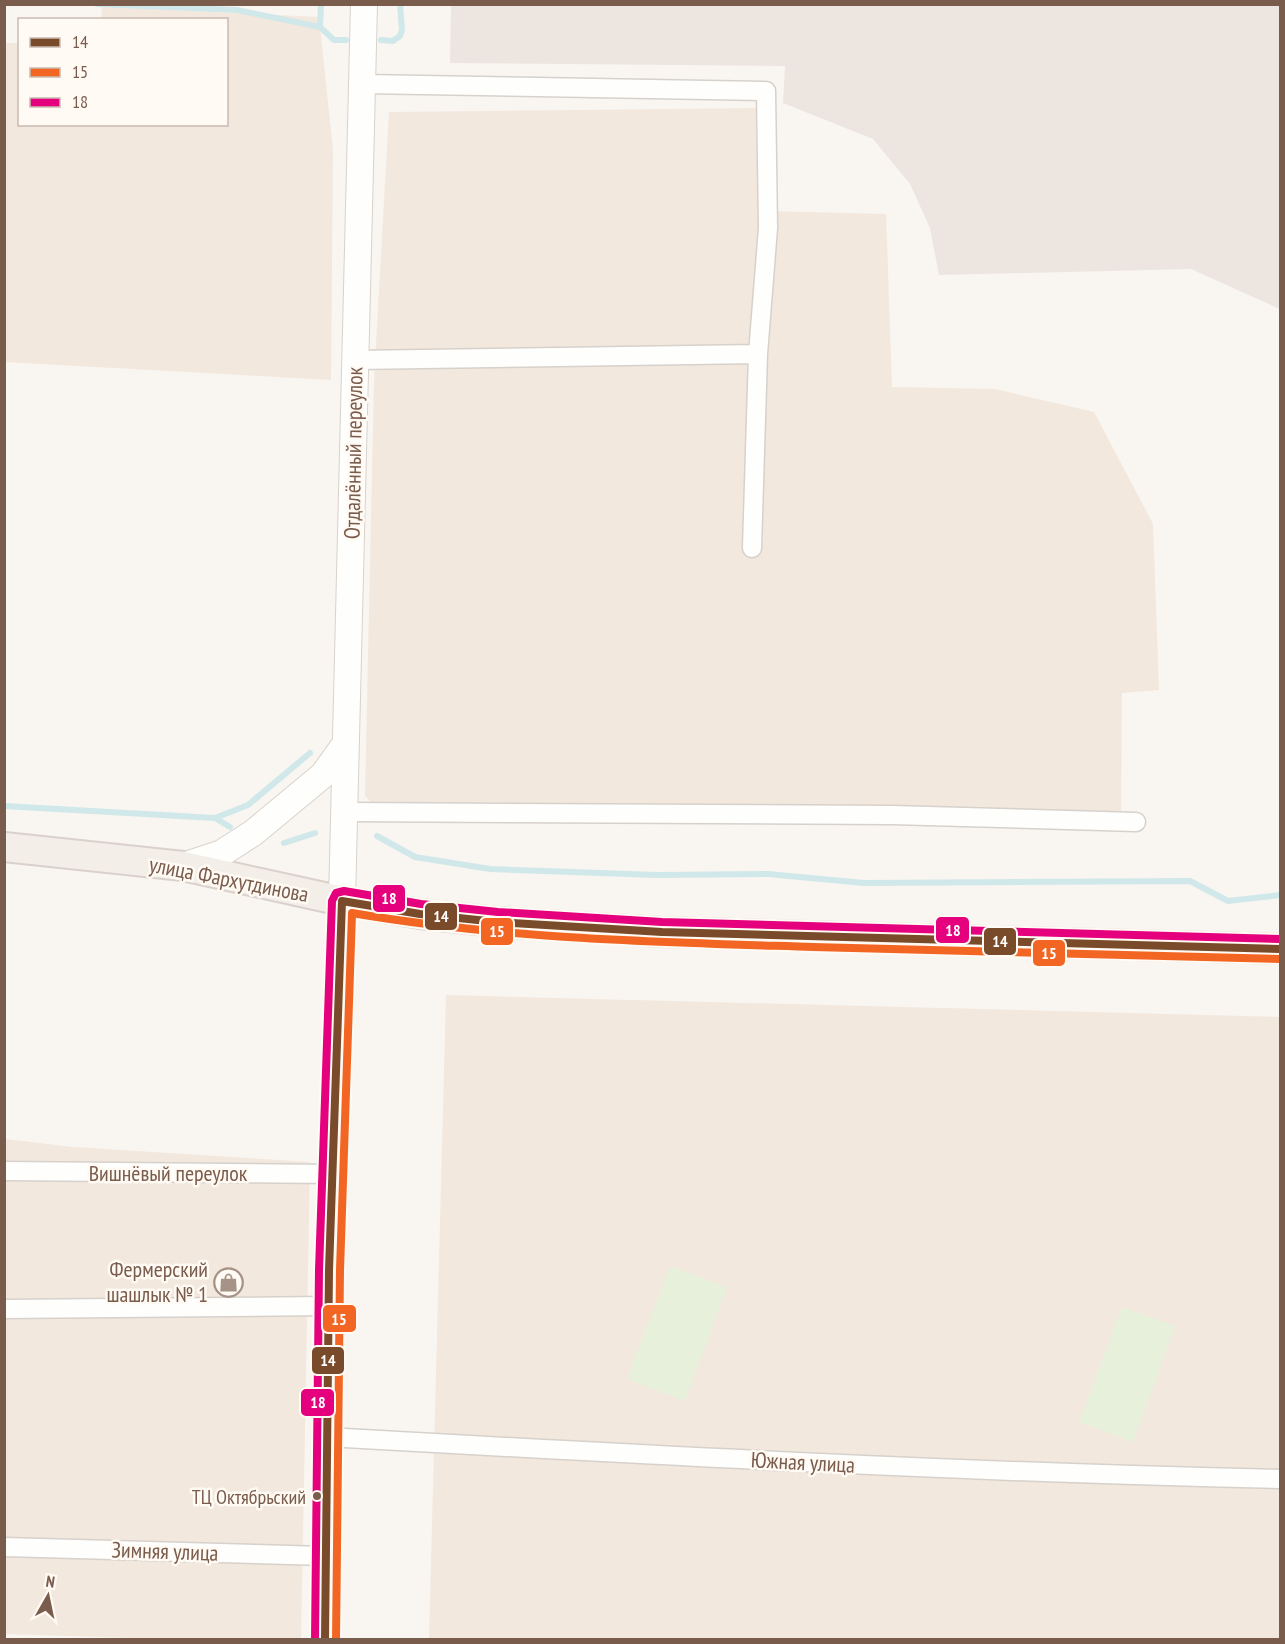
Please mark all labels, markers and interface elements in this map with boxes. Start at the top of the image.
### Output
legend [18,18,228,126]
text: 14 [72,30,88,53]
text: 15 [72,60,88,83]
text: 18 [72,90,88,113]
street label: Отдалённый переулок [337,366,369,539]
street label: улица Фархутдинова [147,850,311,908]
line badge: 18 [372,884,406,913]
text: 18 [381,888,397,908]
line badge: 14 [424,902,458,931]
text: 14 [433,906,449,926]
line badge: 18 [935,916,970,944]
line badge: 15 [480,917,514,946]
text: 18 [945,920,961,940]
text: 15 [489,921,505,941]
line badge: 14 [983,927,1017,956]
text: 14 [992,931,1008,951]
line badge: 15 [1032,939,1066,967]
text: 15 [1041,943,1057,963]
street label: Вишнёвый переулок [89,1159,248,1187]
place label: Фермерский шашлык № 1 [106,1255,208,1308]
shop icon: Фермерский шашлык № 1 [213,1266,245,1298]
line badge: 15 [322,1304,357,1333]
text: 15 [331,1309,347,1329]
line badge: 14 [311,1346,345,1375]
text: 14 [320,1350,336,1370]
line badge: 18 [300,1388,335,1417]
text: 18 [310,1392,326,1412]
street label: Южная улица [750,1445,856,1479]
place label: ТЦ Октябрьский [192,1484,306,1510]
marker: ТЦ Октябрьский [311,1490,323,1502]
street label: Зимняя улица [111,1535,219,1567]
north arrow [18,1566,78,1626]
text: N [45,1571,56,1592]

